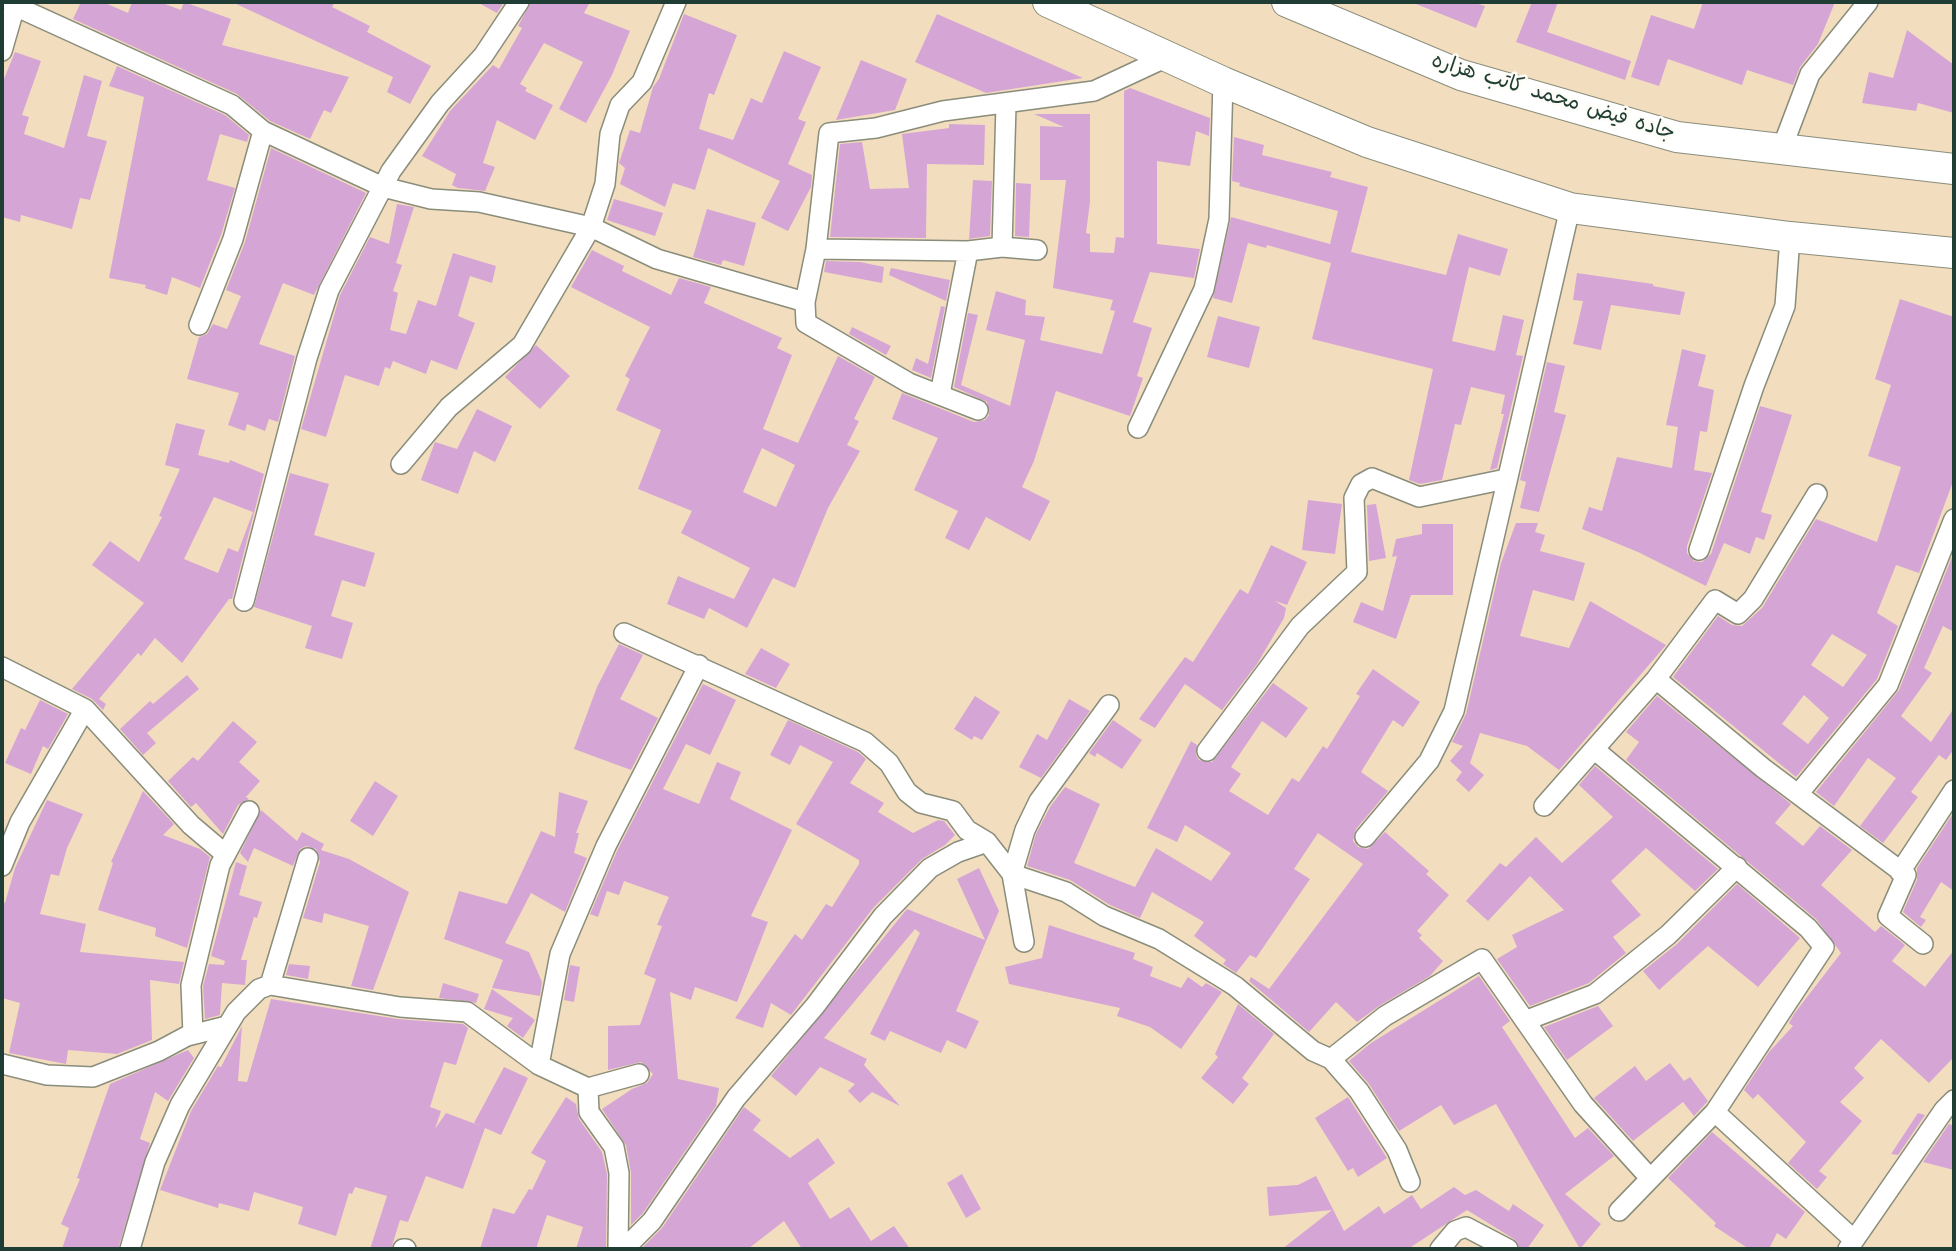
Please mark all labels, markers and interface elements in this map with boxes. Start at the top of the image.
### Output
street label: جاده فیض محمد کاتب هزاره [1428,49,1678,147]

